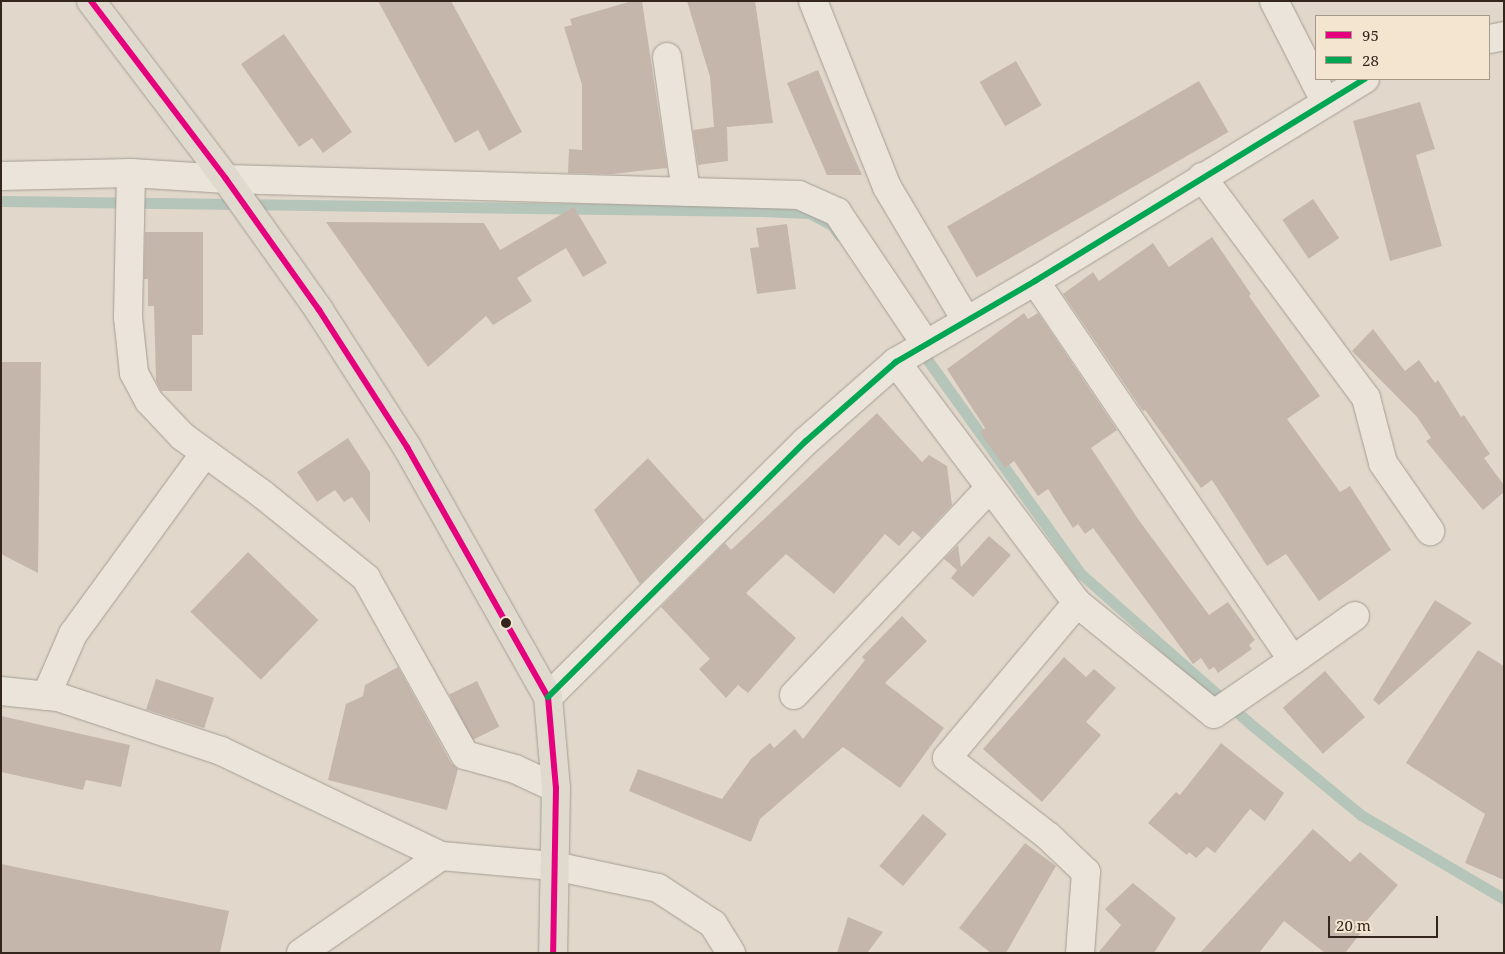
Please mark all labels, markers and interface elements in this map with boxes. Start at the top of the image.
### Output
legend [1315,15,1490,80]
text: 95 [1362,25,1379,45]
text: 28 [1362,50,1379,70]
unlabelled marker [501,618,511,628]
scale bar [1330,906,1440,938]
text: 20 m [1336,915,1371,935]

